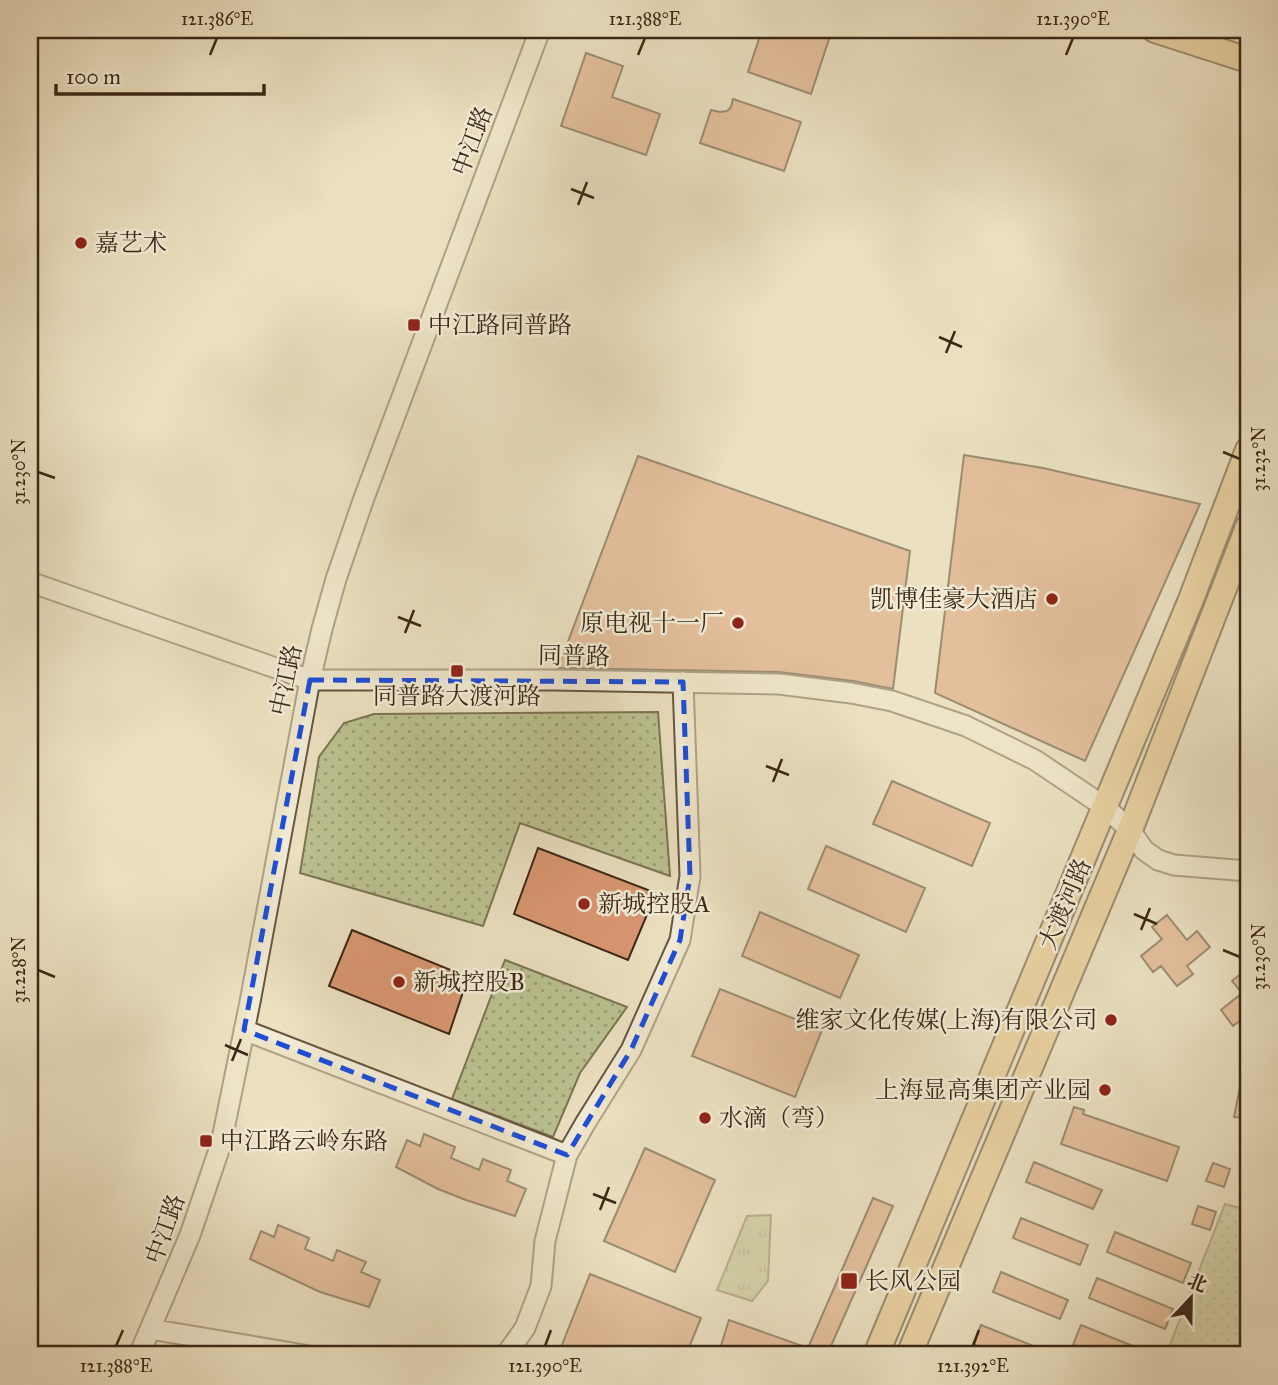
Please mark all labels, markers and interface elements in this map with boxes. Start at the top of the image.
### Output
text: 121.386°E [181,8,253,30]
text: 121.388°E [609,8,681,30]
text: 121.390°E [1036,8,1110,30]
scale bar [56,52,264,96]
text: 100 m [66,64,121,90]
street label: 中江路 [445,102,499,180]
place label: 嘉艺术 [95,228,167,258]
marker: 嘉艺术 [73,235,89,251]
place label: 中江路同普路 [428,310,572,340]
marker: 中江路同普路 [406,317,422,333]
text: 31.232°N [1248,427,1270,491]
text: 31.230°N [8,439,30,505]
place label: 凯博佳豪大酒店 [870,584,1038,614]
marker: 凯博佳豪大酒店 [1044,591,1060,607]
place label: 原电视十一厂 [580,608,724,638]
marker: 原电视十一厂 [730,615,746,631]
street label: 同普路 [538,640,610,672]
street label: 中江路 [264,642,308,718]
marker: 同普路大渡河路 [449,663,465,679]
place label: 同普路大渡河路 [373,681,541,711]
street label: 大渡河路 [1032,854,1098,954]
place label: 新城控股A [598,889,710,919]
marker: 新城控股A [576,896,592,912]
text: 31.230°N [1248,924,1270,990]
text: 31.228°N [8,936,30,1004]
place label: 新城控股B [413,967,525,997]
marker: 新城控股B [391,974,407,990]
place label: 维家文化传媒(上海)有限公司 [796,1005,1097,1035]
marker: 维家文化传媒(上海)有限公司 [1103,1012,1119,1028]
place label: 上海显高集团产业园 [875,1075,1091,1105]
marker: 上海显高集团产业园 [1097,1082,1113,1098]
place label: 水滴（弯） [719,1103,839,1133]
marker: 水滴（弯） [697,1110,713,1126]
place label: 中江路云岭东路 [220,1126,388,1156]
marker: 中江路云岭东路 [198,1133,214,1149]
street label: 中江路 [139,1190,191,1268]
north arrow [1156,1262,1226,1332]
place label: 长风公园 [865,1266,961,1296]
text: 北 [1184,1268,1210,1297]
marker: 长风公园 [839,1271,859,1291]
text: 121.388°E [80,1355,152,1377]
text: 121.390°E [508,1355,582,1377]
text: 121.392°E [937,1355,1009,1377]

